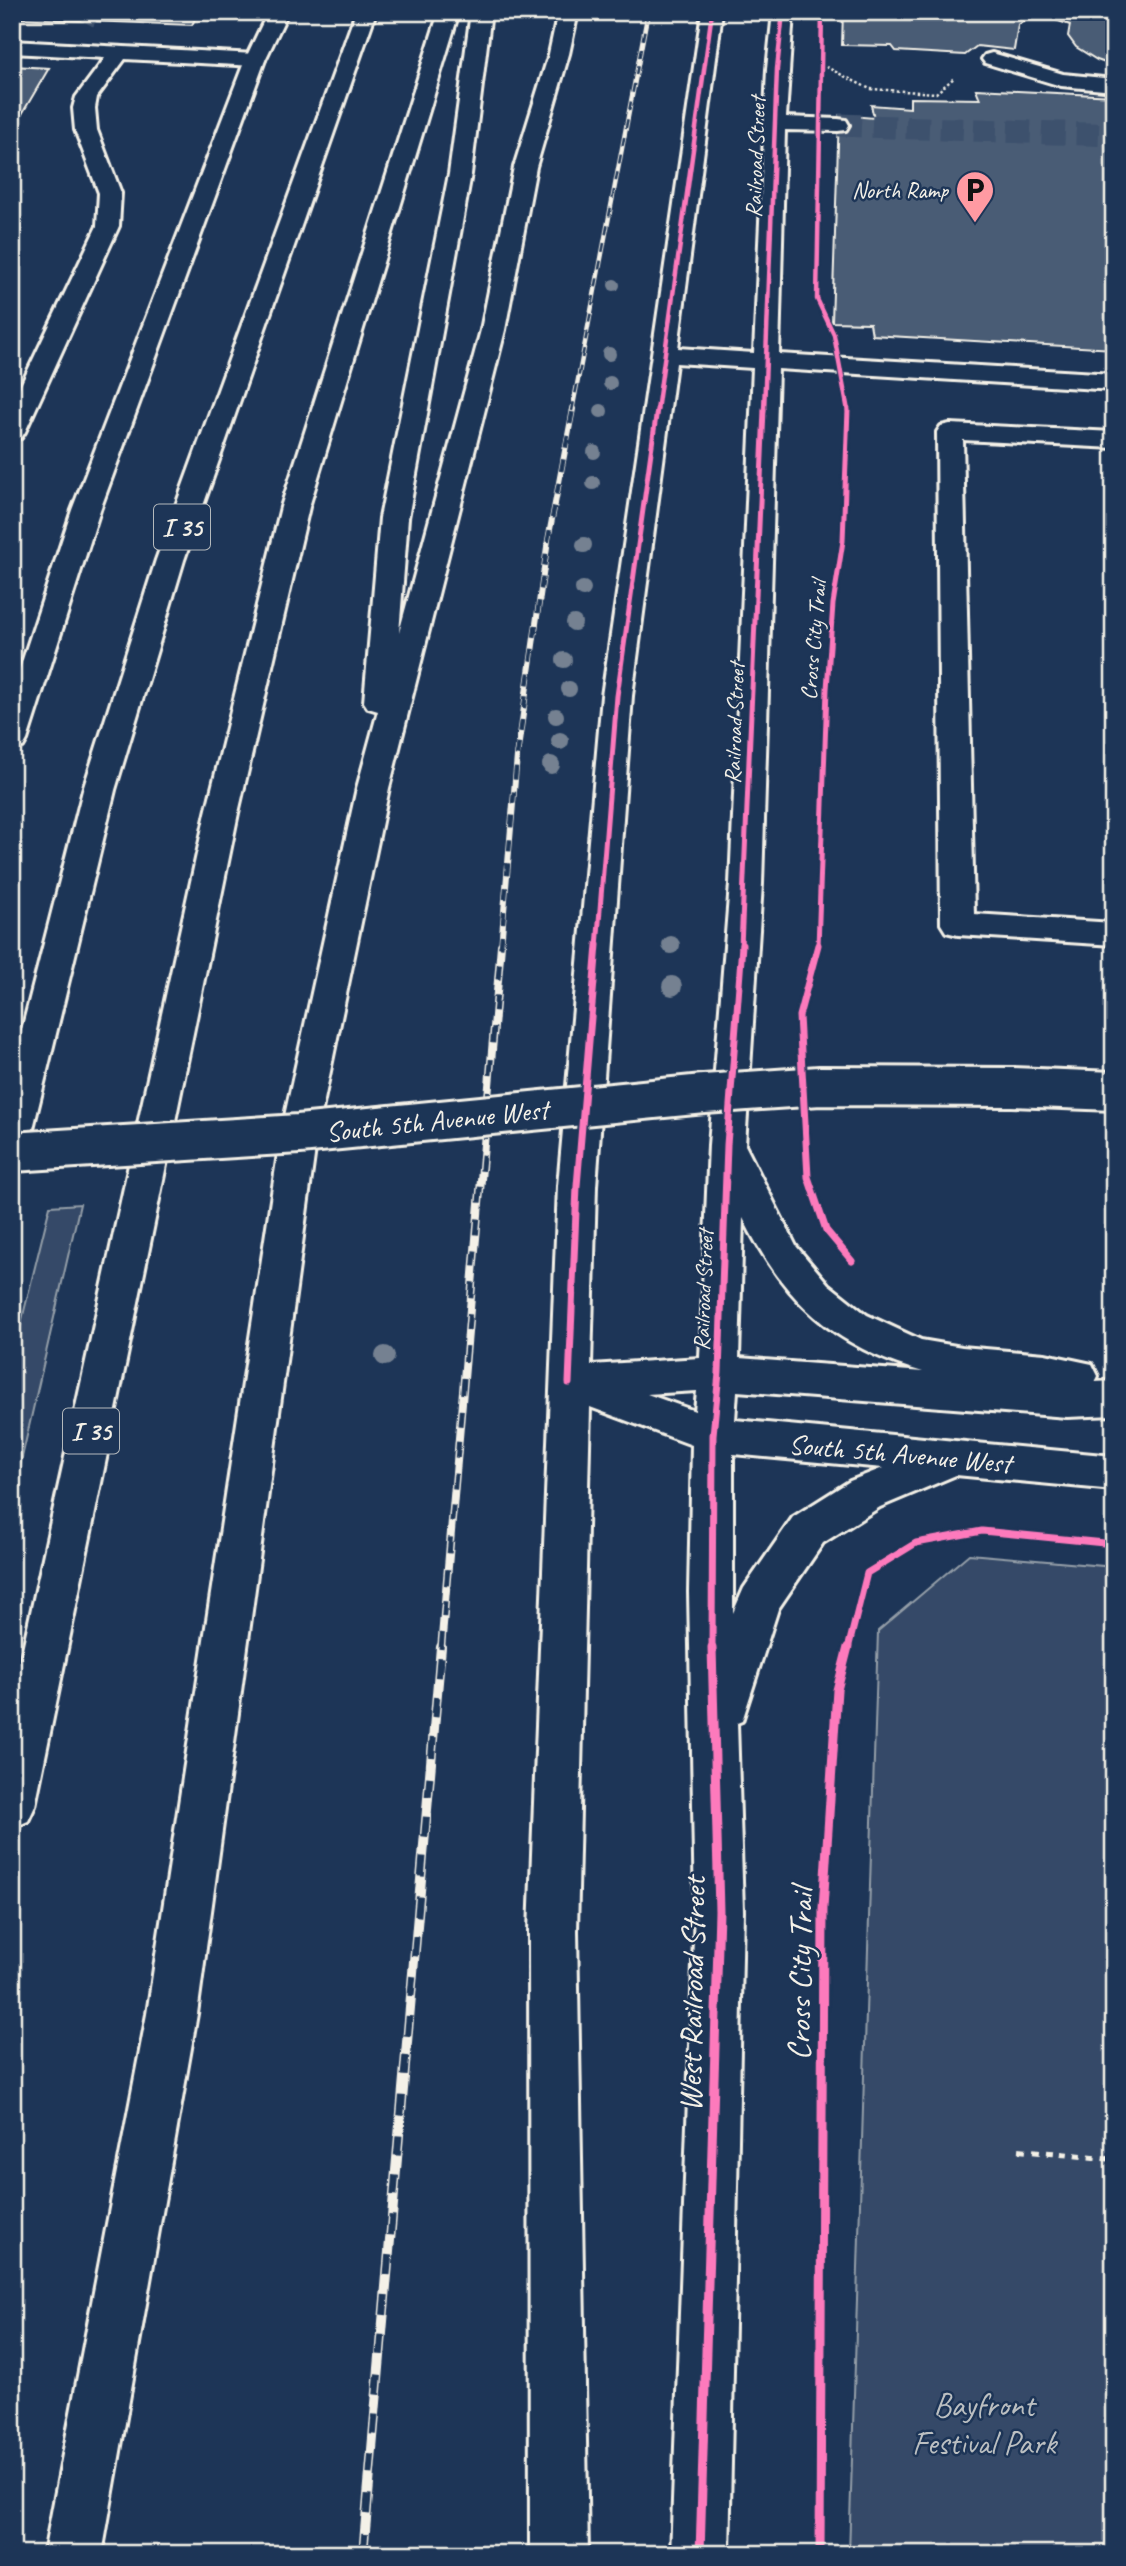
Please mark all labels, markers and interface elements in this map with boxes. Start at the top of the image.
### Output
street label: Railroad Street [739,92,772,218]
parking icon: North Ramp [954,169,996,224]
place label: North Ramp [852,176,949,205]
road number: I 35 [154,505,210,550]
street label: Cross City Trail [794,575,834,701]
street label: Railroad Street [718,658,751,784]
street label: South 5th Avenue West [324,1091,554,1150]
street label: Railroad Street [687,1225,720,1351]
road number: I 35 [63,1408,119,1454]
street label: South 5th Avenue West [787,1426,1016,1481]
street label: West Railroad Street [669,1873,715,2112]
street label: Cross City Trail [777,1882,823,2061]
park label: Bayfront Festival Park [912,2384,1058,2464]

